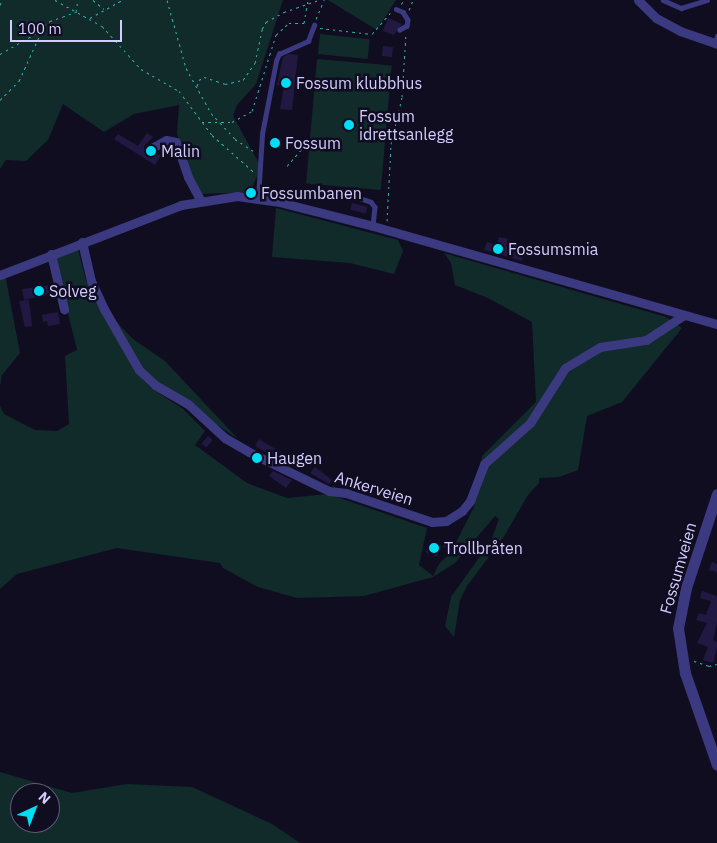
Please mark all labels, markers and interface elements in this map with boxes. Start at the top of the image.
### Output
scale bar [12,10,125,42]
text: 100 m [18,19,62,38]
place label: Fossum klubbhus [296,73,422,93]
marker: Fossum klubbhus [280,77,292,89]
place label: Fossum idrettsanlegg [359,106,453,144]
marker: Fossum idrettsanlegg [343,119,355,131]
place label: Fossum [285,133,341,153]
marker: Fossum [269,137,281,149]
place label: Malin [161,141,200,161]
marker: Malin [145,145,157,157]
place label: Fossumbanen [261,183,362,203]
marker: Fossumbanen [245,187,257,199]
place label: Fossumsmia [508,239,598,259]
marker: Fossumsmia [492,243,504,255]
place label: Solveg [49,281,96,301]
marker: Solveg [33,285,45,297]
place label: Haugen [267,448,322,468]
marker: Haugen [251,452,263,464]
street label: Ankerveien [333,467,415,509]
street label: Fossumveien [656,520,700,616]
place label: Trollbråten [444,538,523,558]
marker: Trollbråten [428,542,440,554]
north arrow [10,783,60,833]
text: N [35,788,54,808]

